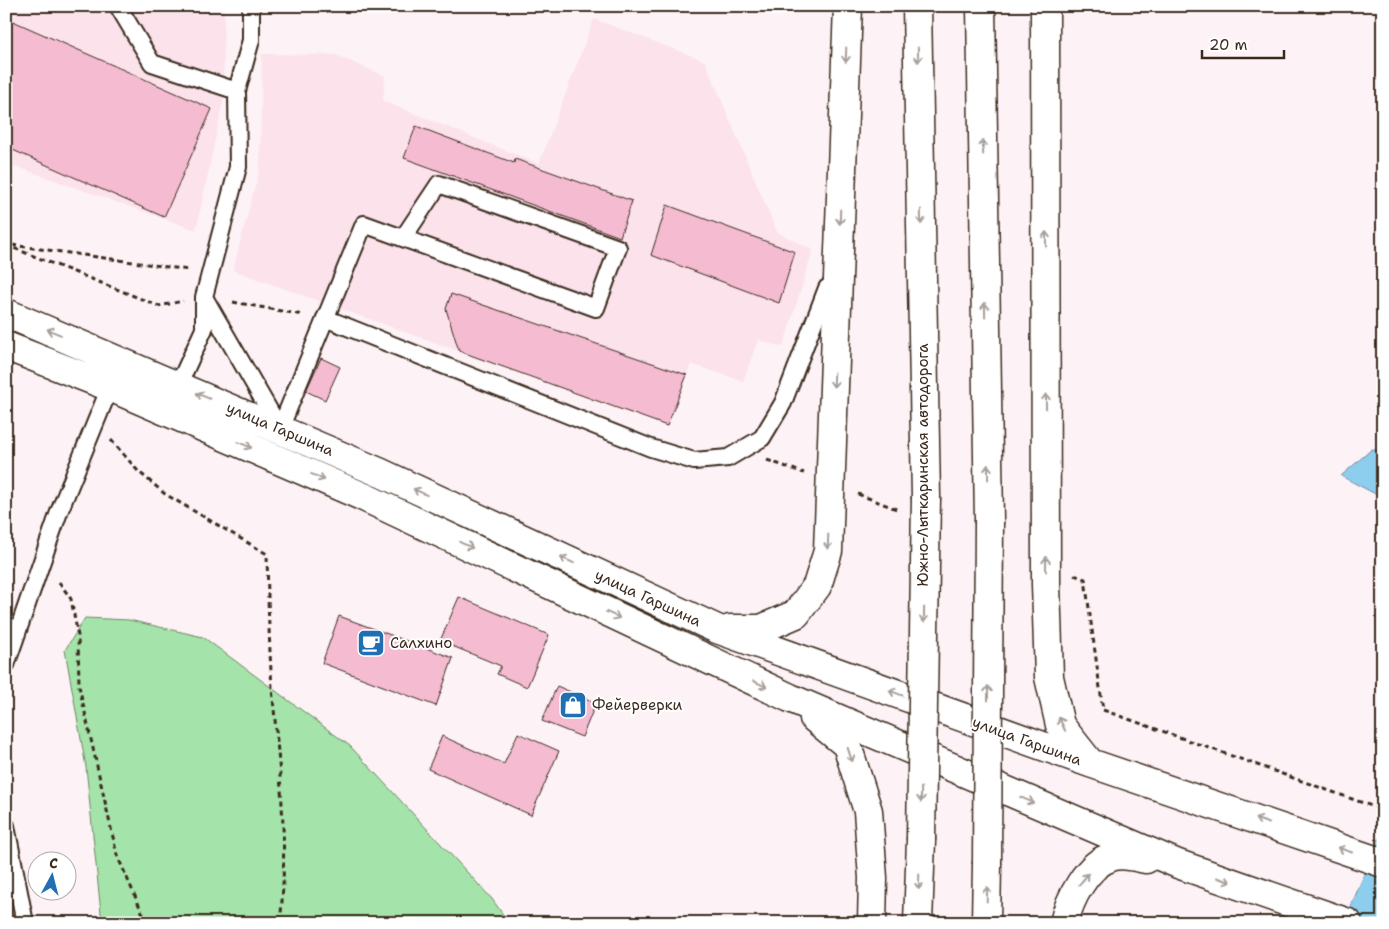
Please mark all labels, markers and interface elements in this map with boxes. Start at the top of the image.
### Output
scale bar [1202,28,1284,60]
text: 20 m [1209,35,1248,55]
one-way arrow [841,46,851,63]
one-way arrow [913,47,922,63]
one-way arrow [978,140,988,156]
one-way arrow [835,209,845,225]
one-way arrow [916,209,925,225]
one-way arrow [1041,231,1051,247]
one-way arrow [981,302,990,318]
one-way arrow [46,327,61,336]
street label: Южно-Лыткаринская автодорога [913,343,933,587]
one-way arrow [829,371,839,387]
one-way arrow [196,391,211,401]
one-way arrow [1041,393,1051,410]
street label: улица Гаршина [223,397,337,461]
one-way arrow [237,440,252,450]
one-way arrow [983,465,993,481]
one-way arrow [310,472,325,482]
one-way arrow [413,486,428,496]
one-way arrow [823,534,833,550]
one-way arrow [458,541,473,550]
one-way arrow [560,555,575,564]
one-way arrow [1041,556,1051,572]
street label: улица Гаршина [592,565,705,632]
one-way arrow [919,607,929,623]
one-way arrow [605,610,620,620]
cafe icon: Салхино [356,628,386,658]
place label: Салхино [390,633,452,653]
one-way arrow [752,679,767,689]
one-way arrow [983,685,993,702]
one-way arrow [888,688,904,698]
shop icon: Фейерверки [558,690,588,720]
place label: Фейерверки [592,695,683,715]
street label: улица Гаршина [970,712,1085,770]
one-way arrow [1056,717,1066,732]
one-way arrow [845,746,855,762]
one-way arrow [916,787,926,803]
one-way arrow [1019,796,1034,806]
one-way arrow [1255,816,1270,825]
one-way arrow [1338,845,1354,854]
north arrow [28,852,78,902]
text: С [48,854,59,873]
one-way arrow [915,873,924,889]
one-way arrow [1079,873,1090,886]
one-way arrow [1215,875,1231,885]
one-way arrow [982,886,991,902]

